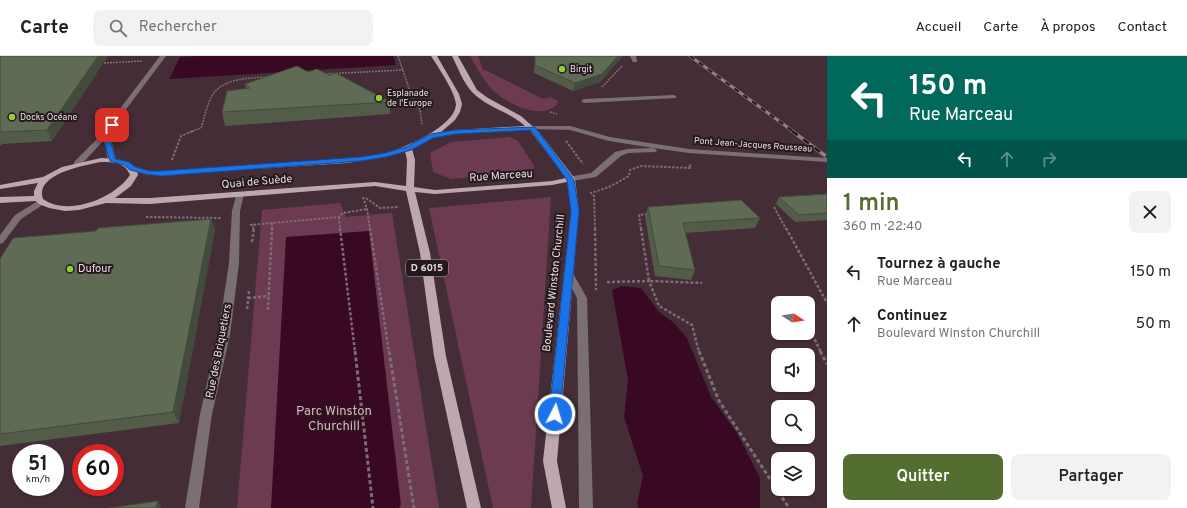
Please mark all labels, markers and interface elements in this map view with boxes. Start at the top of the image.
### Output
search box [93,10,373,46]
text: Carte [20,16,69,40]
icon: search [107,17,129,39]
text: Rechercher [139,18,217,37]
text: Accueil [915,19,961,36]
text: Carte [983,19,1018,36]
text: À propos [1040,19,1096,36]
text: Contact [1118,19,1167,36]
marker: Birgit [557,64,567,74]
place label: Birgit [570,64,592,75]
text: 150 m [909,69,987,105]
icon: left [843,72,895,124]
place label: Esplanade de l'Europe [387,88,432,109]
marker: Esplanade de l'Europe [374,93,384,103]
text: Rue Marceau [909,104,1013,127]
pin [95,108,129,142]
marker: Docks Océane [7,112,17,122]
place label: Docks Océane [20,112,78,123]
icon: arrive [101,114,123,136]
street label: Pont Jean-Jacques Rousseau [693,135,813,155]
icon: left [954,148,976,170]
icon: ahead [996,148,1018,170]
icon: right [1038,148,1060,170]
street label: Rue Marceau [469,167,533,185]
street label: Quai de Suède [221,172,293,192]
text: 1 min [843,189,900,219]
button: close [1129,191,1171,233]
street label: Boulevard Winston Churchill [540,214,568,352]
text: 360 m · 22:40 [843,219,922,235]
text: Tournez à gauche [877,255,1001,274]
road number: D 6015 [406,260,448,276]
icon: left [843,261,865,283]
place label: Dufour [78,262,112,276]
text: 150 m [1130,263,1171,282]
marker: Dufour [65,264,75,274]
text: Rue Marceau [877,274,952,290]
north arrow [771,296,815,340]
map controls [771,296,815,496]
street label: Rue des Briquetiers [203,303,235,399]
text: Continuez [877,307,947,326]
icon: ahead [843,313,865,335]
text: 50 m [1136,315,1171,334]
text: Boulevard Winston Churchill [877,326,1040,342]
button: sound [771,348,815,392]
position arrow [534,393,576,435]
button: search [771,400,815,444]
park label: Parc Winston Churchill [296,404,372,435]
speed limit sign: 60 [72,444,124,496]
text: 51 [28,452,48,478]
button: layers [771,452,815,496]
button: Quitter [843,454,1003,500]
button: Partager [1011,454,1171,500]
text: km/h [26,473,50,486]

